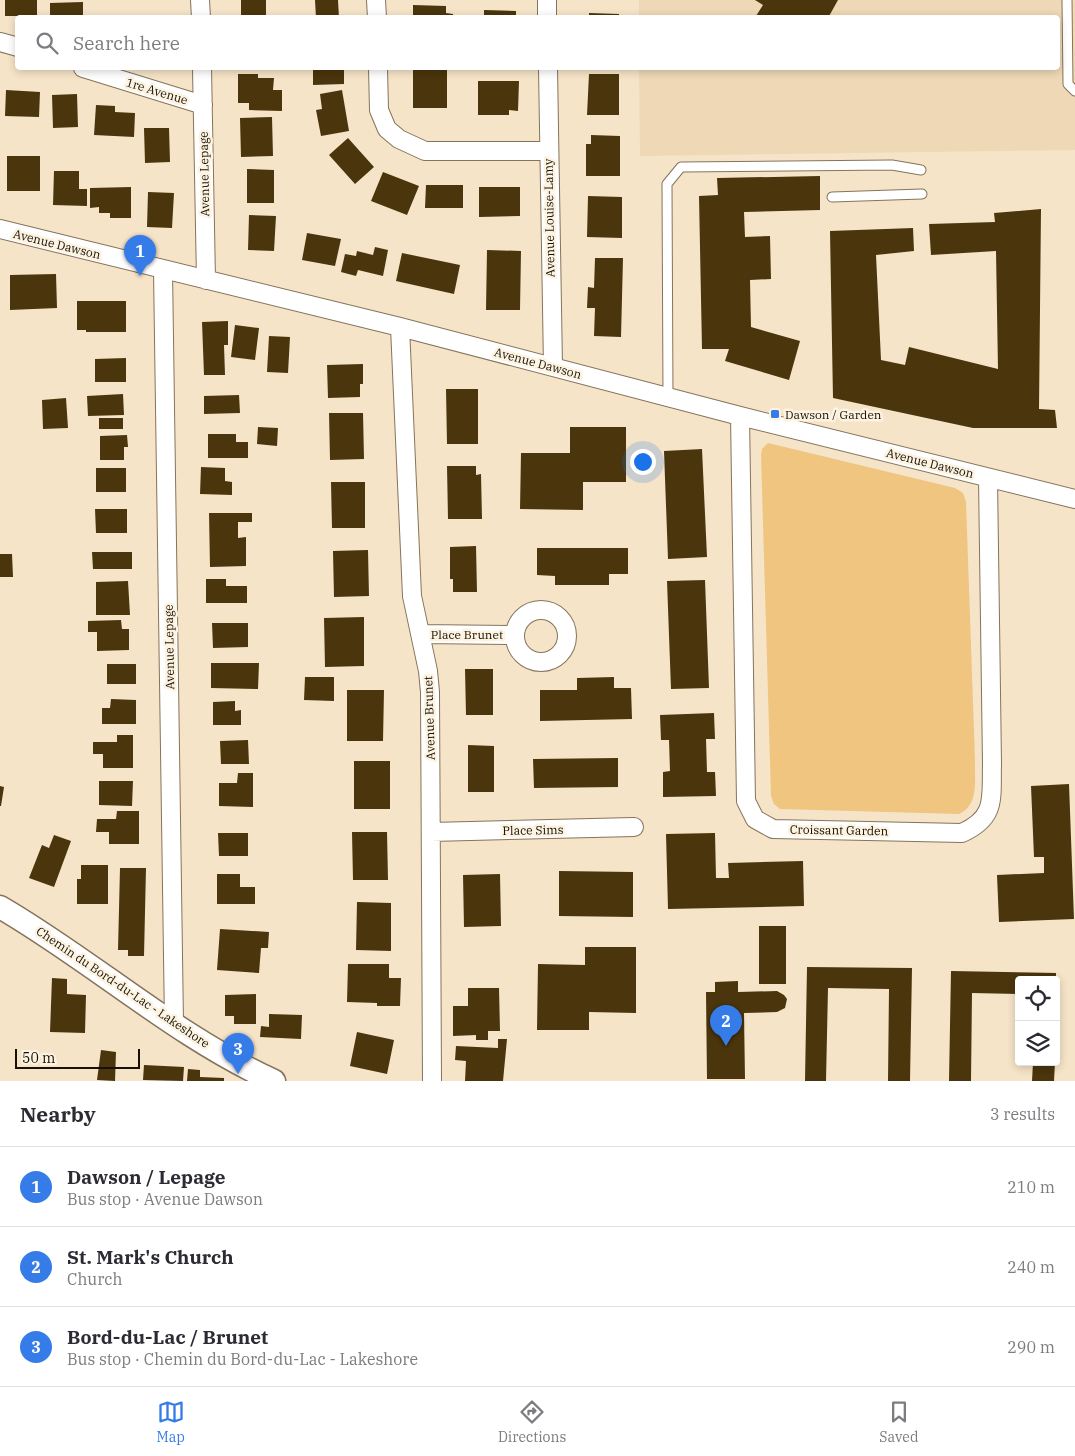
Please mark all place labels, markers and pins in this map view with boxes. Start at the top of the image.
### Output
pin: 1 [124,235,156,276]
place label: Dawson / Garden [785,407,882,422]
marker: Dawson / Garden [769,408,781,420]
pin: 2 [710,1005,742,1046]
pin: 3 [222,1033,254,1074]

